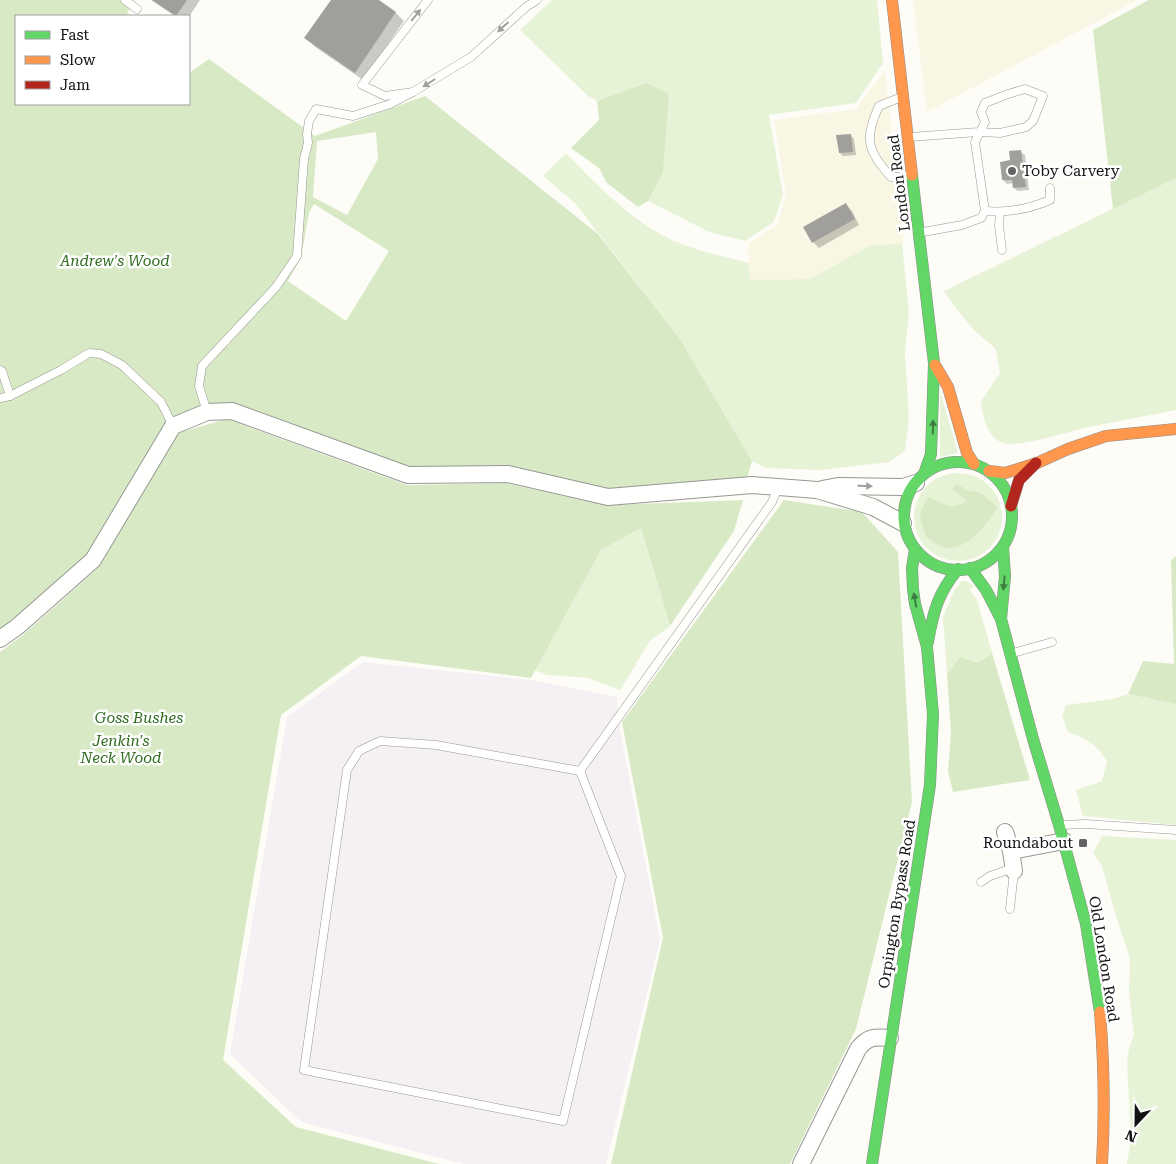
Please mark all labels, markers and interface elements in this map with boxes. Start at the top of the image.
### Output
one-way arrow [410,9,421,22]
legend [15,15,190,105]
one-way arrow [496,22,509,33]
text: Fast [60,26,90,44]
text: Slow [60,51,96,69]
text: Jam [60,76,90,94]
one-way arrow [423,78,436,87]
street label: London Road [884,133,914,232]
place label: Toby Carvery [1022,162,1120,180]
marker: Toby Carvery [1006,165,1018,177]
park label: Andrew's Wood [59,252,170,270]
one-way arrow [929,419,937,435]
one-way arrow [858,482,874,490]
one-way arrow [1000,575,1008,591]
one-way arrow [910,592,918,608]
park label: Goss Bushes [95,709,183,727]
park label: Jenkin's Neck Wood [80,732,161,767]
street label: Orpington Bypass Road [875,818,919,990]
place label: Roundabout [983,834,1073,852]
marker: Roundabout [1077,837,1089,849]
street label: Old London Road [1085,895,1123,1024]
north arrow [1111,1099,1161,1149]
text: N [1123,1127,1139,1145]

